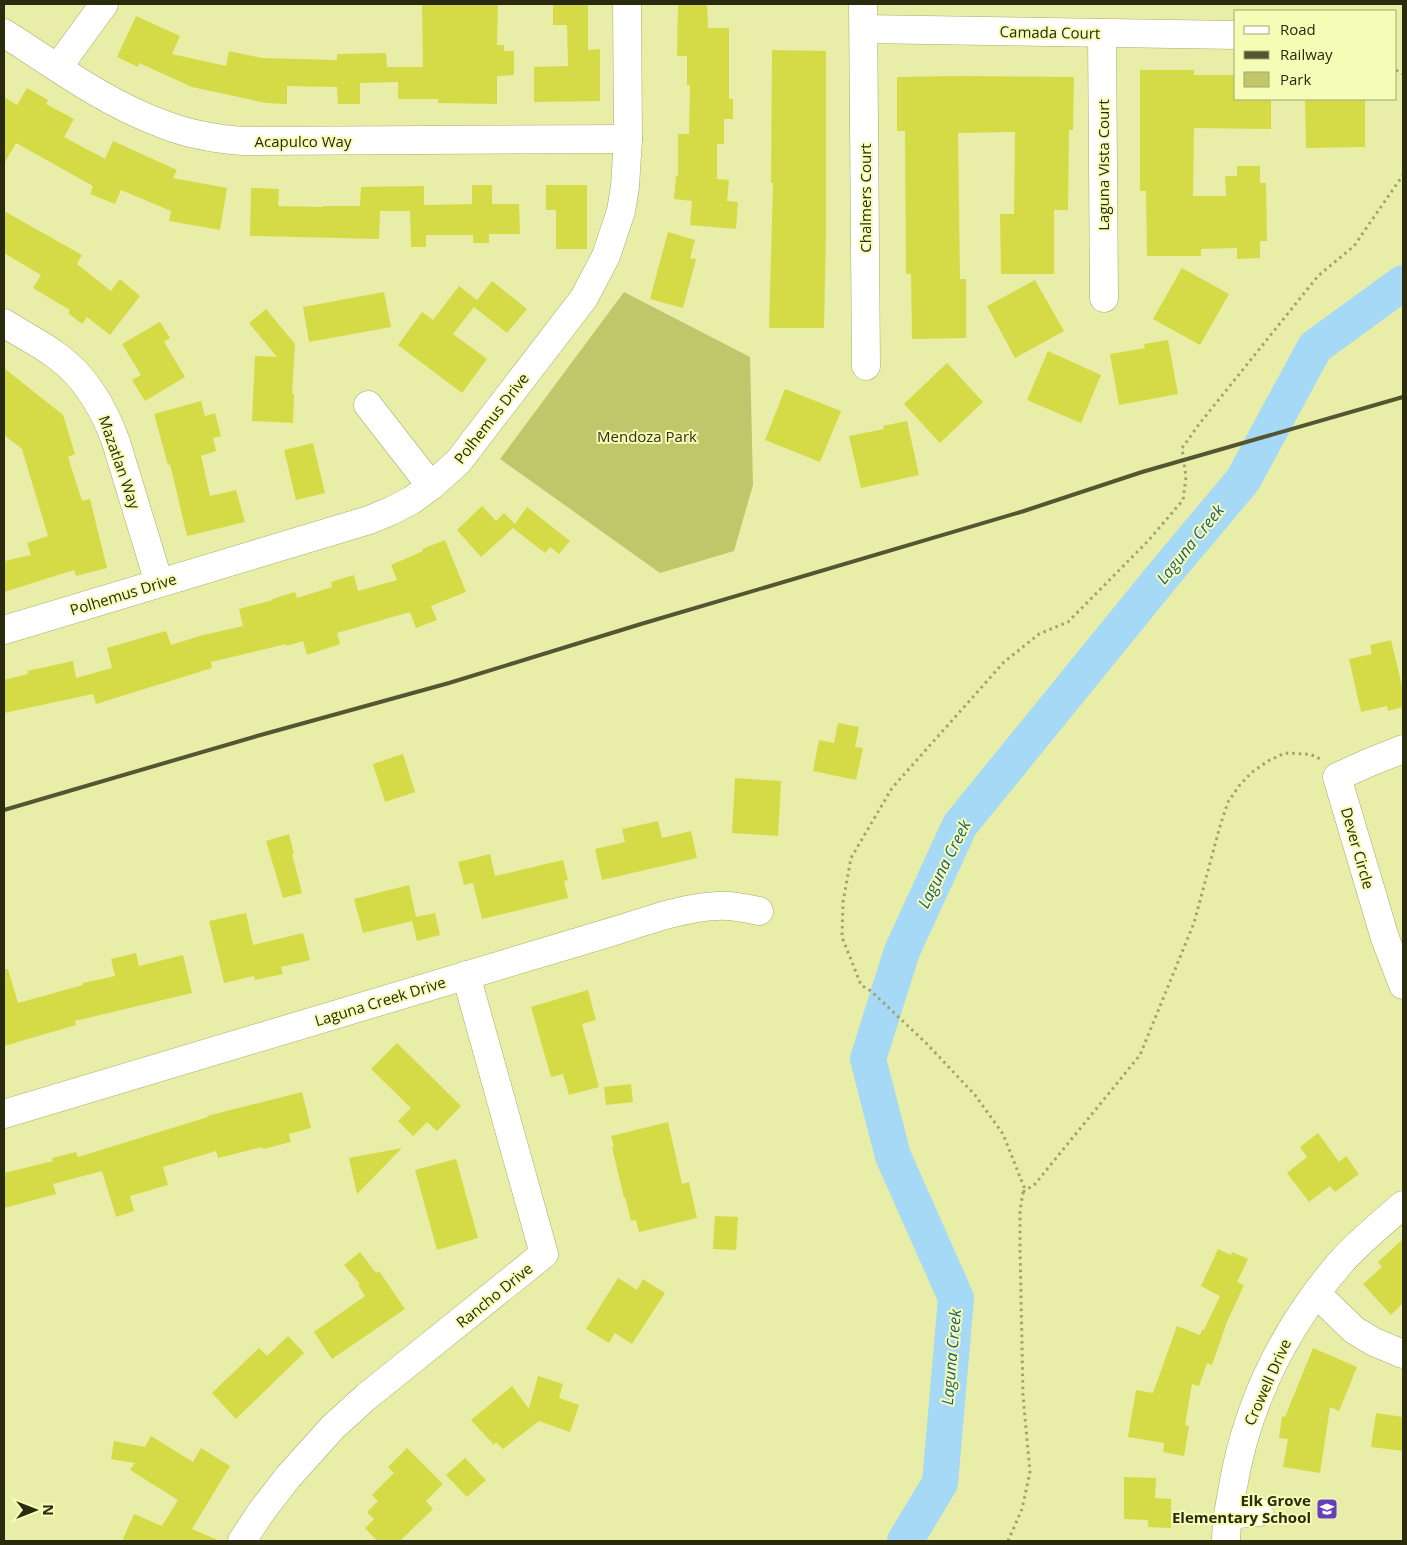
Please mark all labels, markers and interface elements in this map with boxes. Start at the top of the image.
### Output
legend [1234,10,1397,100]
text: Road [1280,19,1316,39]
street label: Camada Court [1000,21,1100,43]
text: Railway [1280,44,1333,64]
text: Park [1280,69,1311,89]
street label: Laguna Vista Court [1093,99,1113,231]
street label: Acapulco Way [255,131,352,151]
street label: Chalmers Court [855,143,875,253]
street label: Polhemus Drive [449,368,533,468]
street label: Mazatlan Way [95,413,145,512]
park label: Mendoza Park [597,426,697,446]
water label: Laguna Creek [1151,499,1230,588]
street label: Polhemus Drive [67,568,179,620]
street label: Dever Circle [1337,805,1379,891]
water label: Laguna Creek [912,815,976,912]
street label: Laguna Creek Drive [312,972,448,1030]
street label: Rancho Drive [452,1258,536,1332]
water label: Laguna Creek [936,1307,966,1406]
street label: Crowell Drive [1239,1336,1295,1428]
north arrow [10,1485,60,1535]
place label: Elk Grove Elementary School [1172,1490,1311,1527]
school or university icon: Elk Grove Elementary School [1315,1497,1339,1521]
text: N [39,1504,58,1516]

